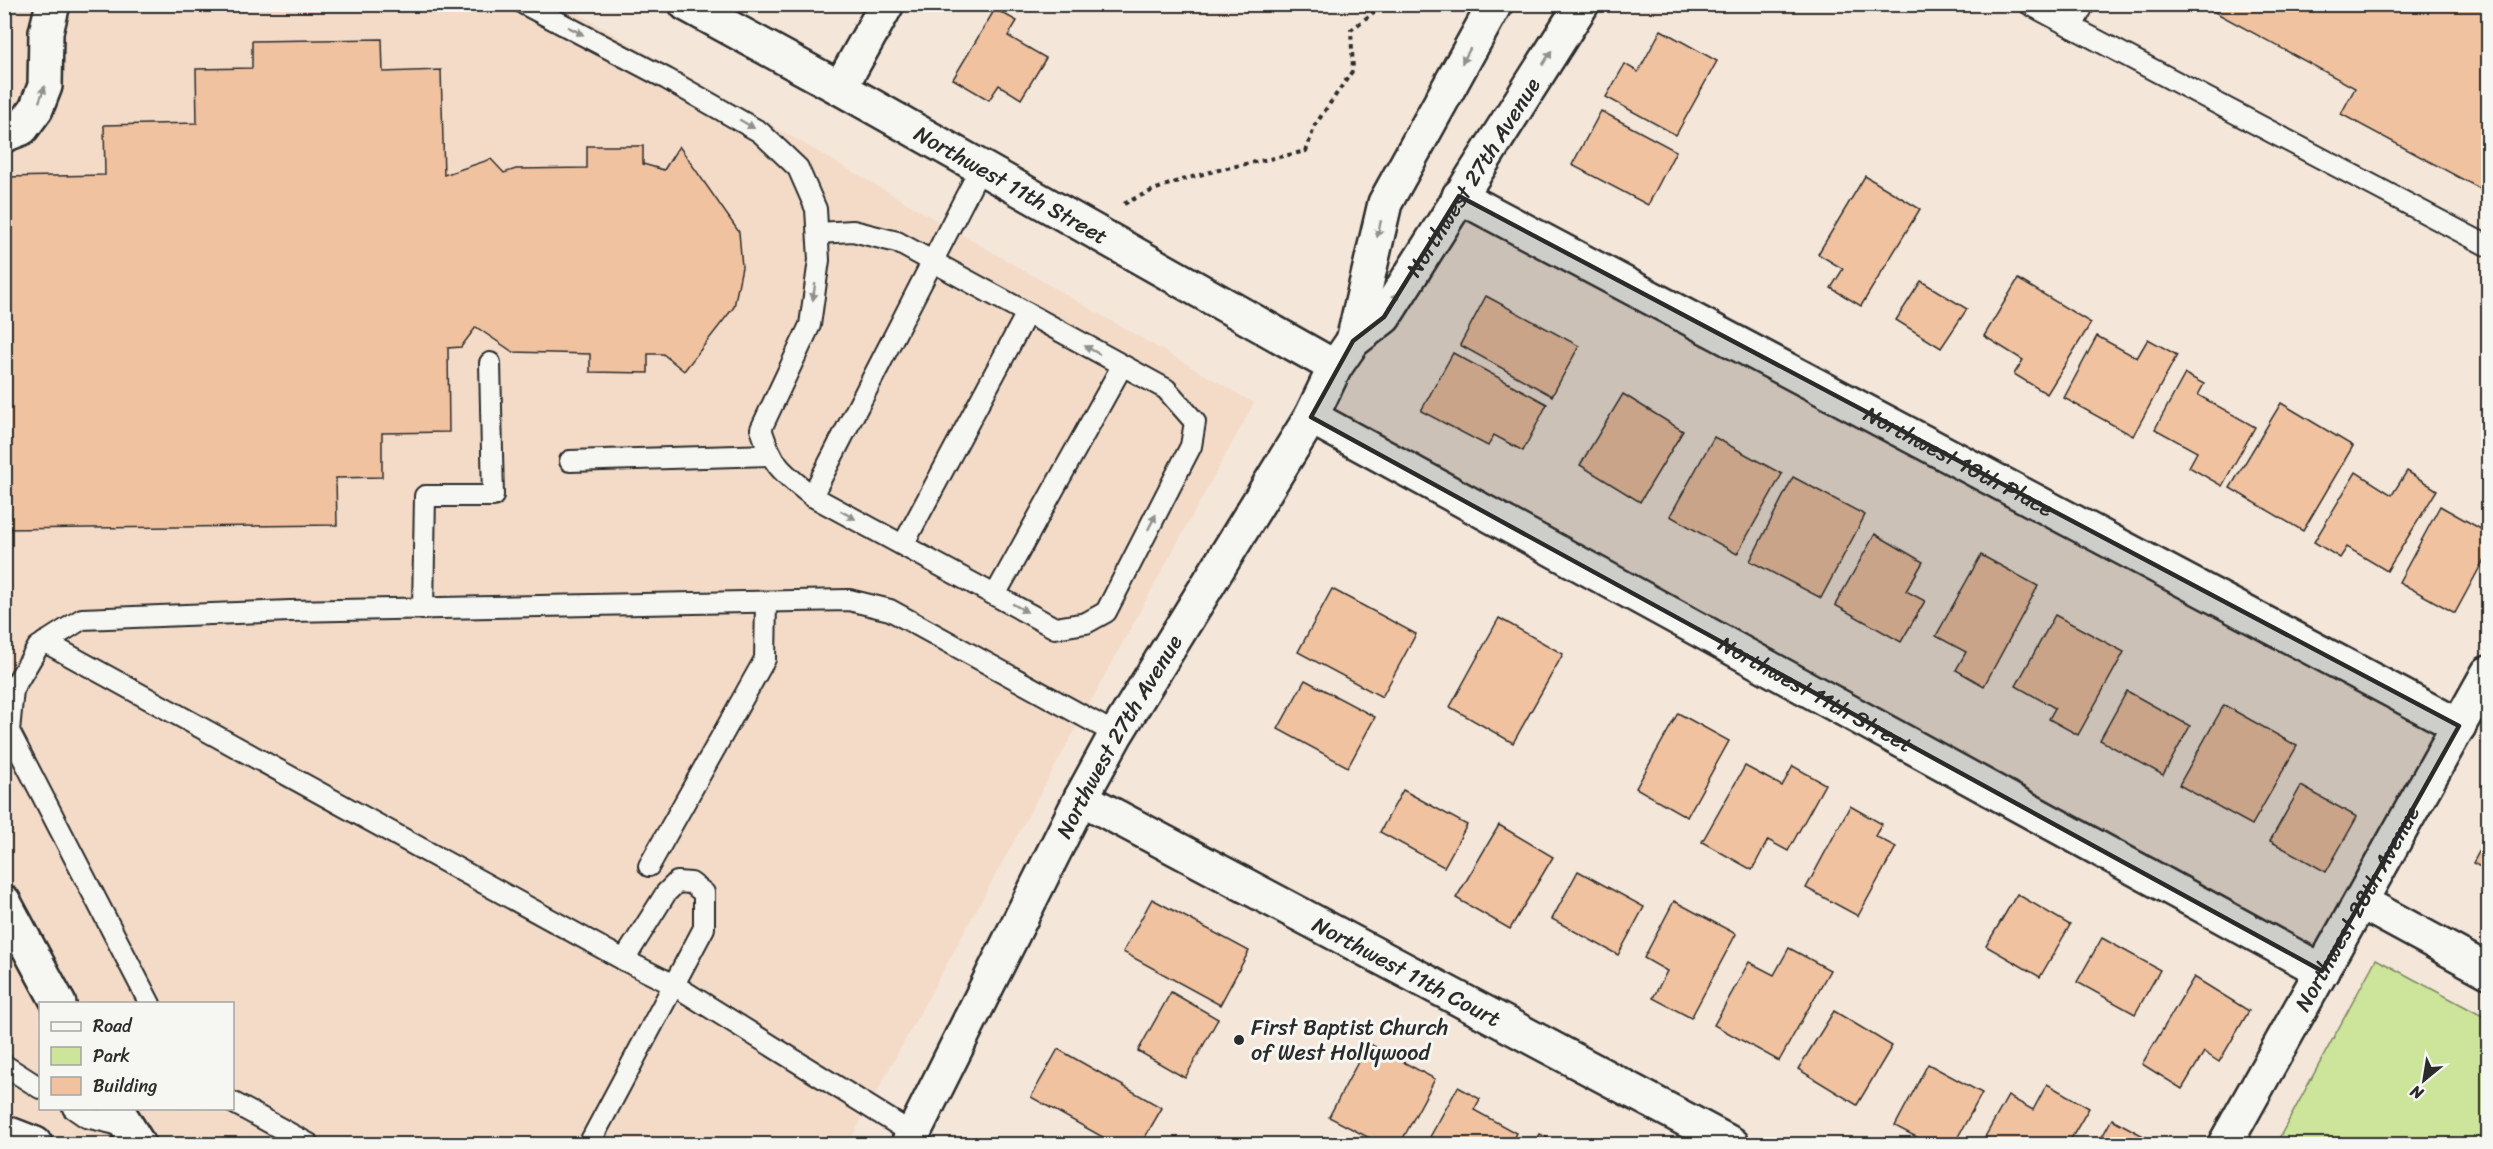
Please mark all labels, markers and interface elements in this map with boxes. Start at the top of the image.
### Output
one-way arrow [567,27,584,36]
one-way arrow [1461,47,1471,64]
one-way arrow [1542,50,1553,66]
street label: Northwest 27th Avenue [1395,69,1551,285]
one-way arrow [37,85,47,103]
street label: Northwest 11th Street [907,115,1116,256]
one-way arrow [739,119,755,130]
one-way arrow [1374,220,1383,239]
one-way arrow [810,282,819,301]
one-way arrow [1388,293,1400,309]
one-way arrow [1084,345,1101,355]
street label: Northwest 10th Place [1856,395,2061,528]
one-way arrow [840,510,857,520]
one-way arrow [1147,514,1157,531]
one-way arrow [1012,603,1029,613]
street label: Northwest 11th Street [1711,625,1921,764]
street label: Northwest 27th Avenue [1045,626,1193,845]
street label: Northwest 28th Avenue [2284,798,2431,1019]
street label: Northwest 11th Court [1305,905,1508,1038]
legend [39,1002,234,1110]
place label: First Baptist Church of West Hollywood [1251,1008,1448,1072]
text: Road [93,1010,133,1042]
marker: First Baptist Church of West Hollywood [1232,1033,1246,1047]
text: Park [93,1040,130,1072]
north arrow [2394,1050,2454,1110]
text: Building [93,1070,157,1102]
text: N [2404,1077,2430,1108]

